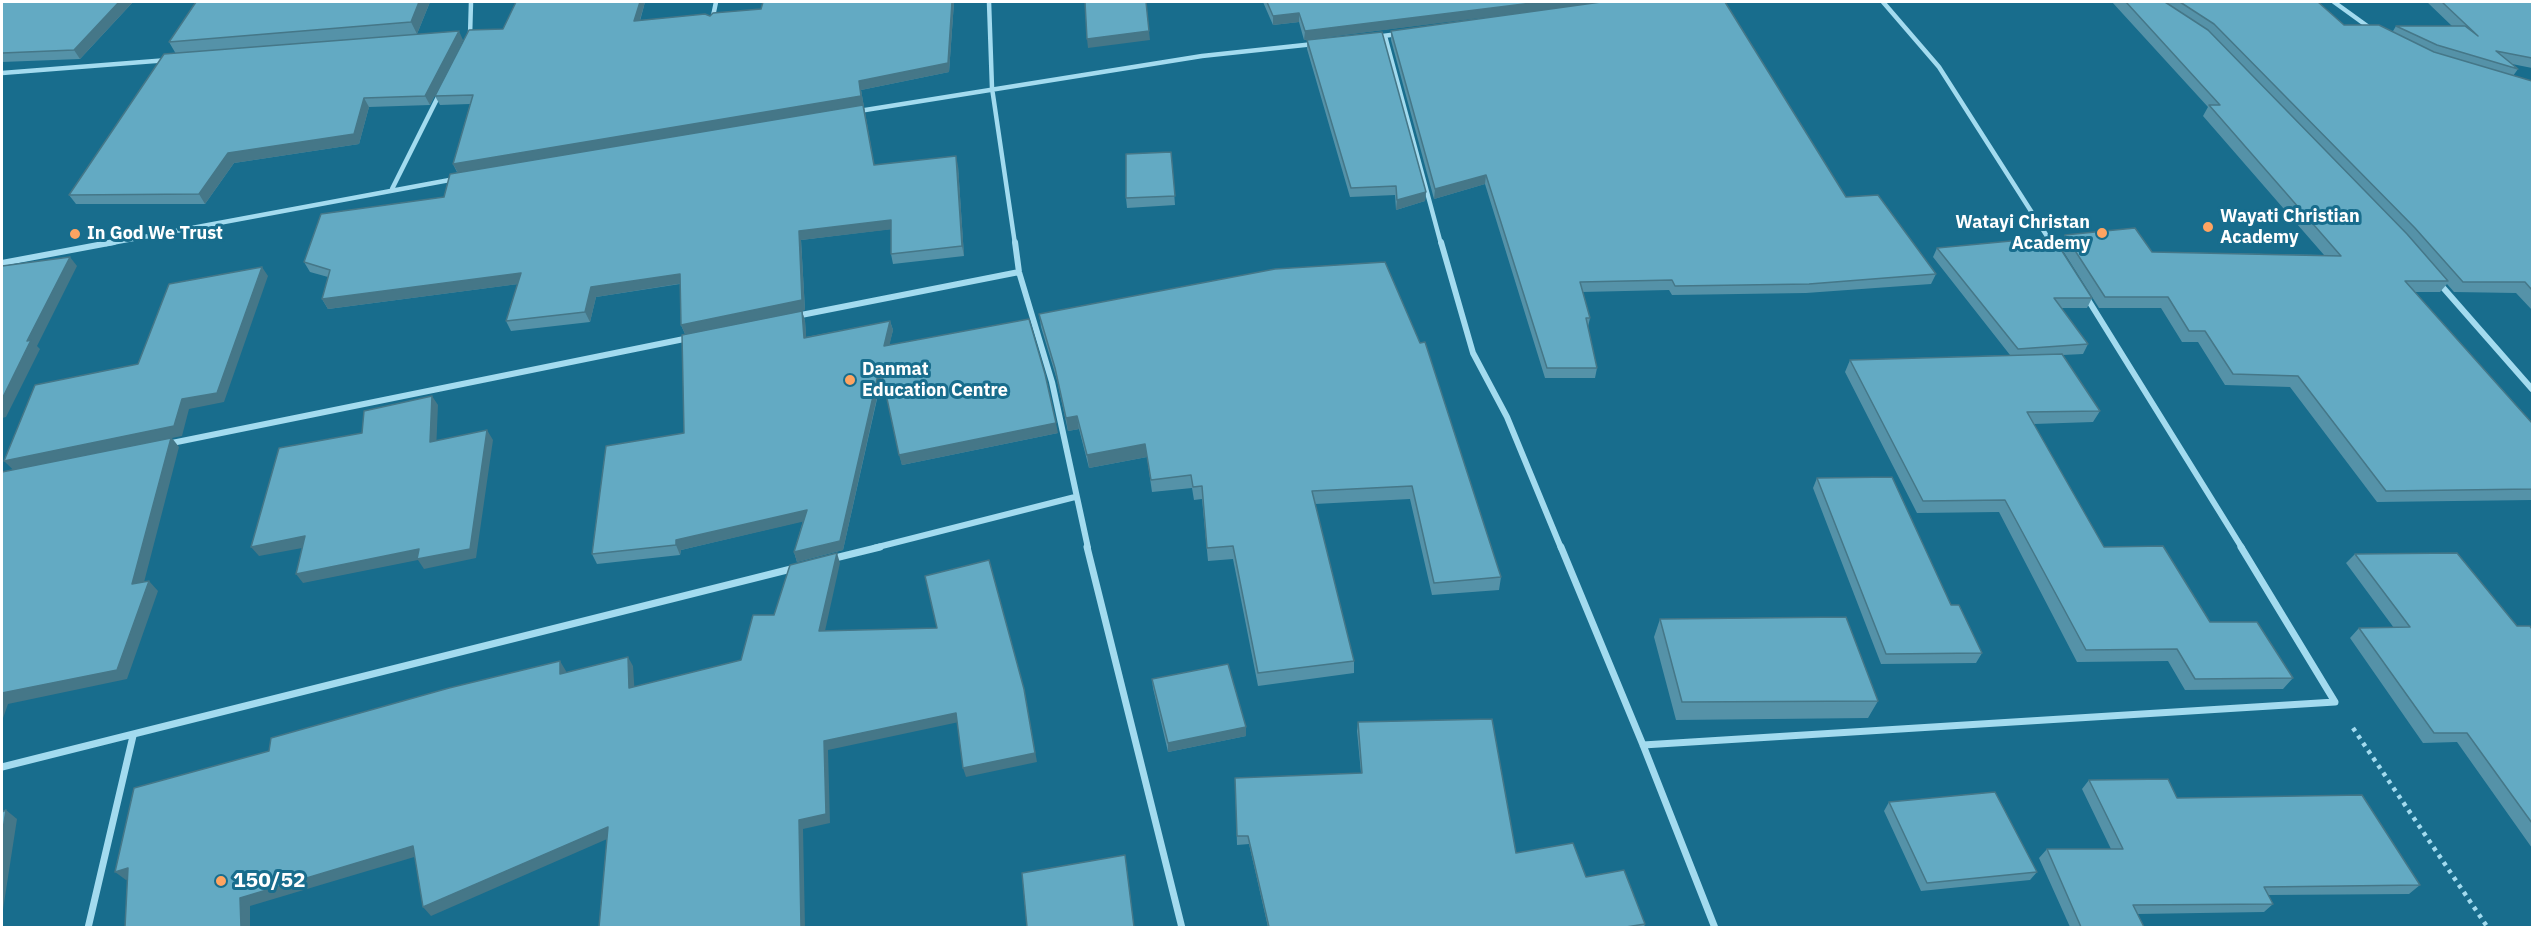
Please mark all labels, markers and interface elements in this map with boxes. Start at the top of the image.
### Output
place label: Wayati Christian Academy [2220,206,2360,248]
place label: Watayi Christan Academy [1955,212,2090,254]
marker: Wayati Christian Academy [2201,220,2215,234]
place label: In God We Trust [87,223,223,245]
marker: Watayi Christan Academy [2095,226,2109,240]
marker: In God We Trust [68,227,82,241]
place label: Danmat Education Centre [862,359,1008,401]
marker: Danmat Education Centre [843,373,857,387]
place label: 150/52 [233,868,306,894]
marker: 150/52 [214,874,228,888]

